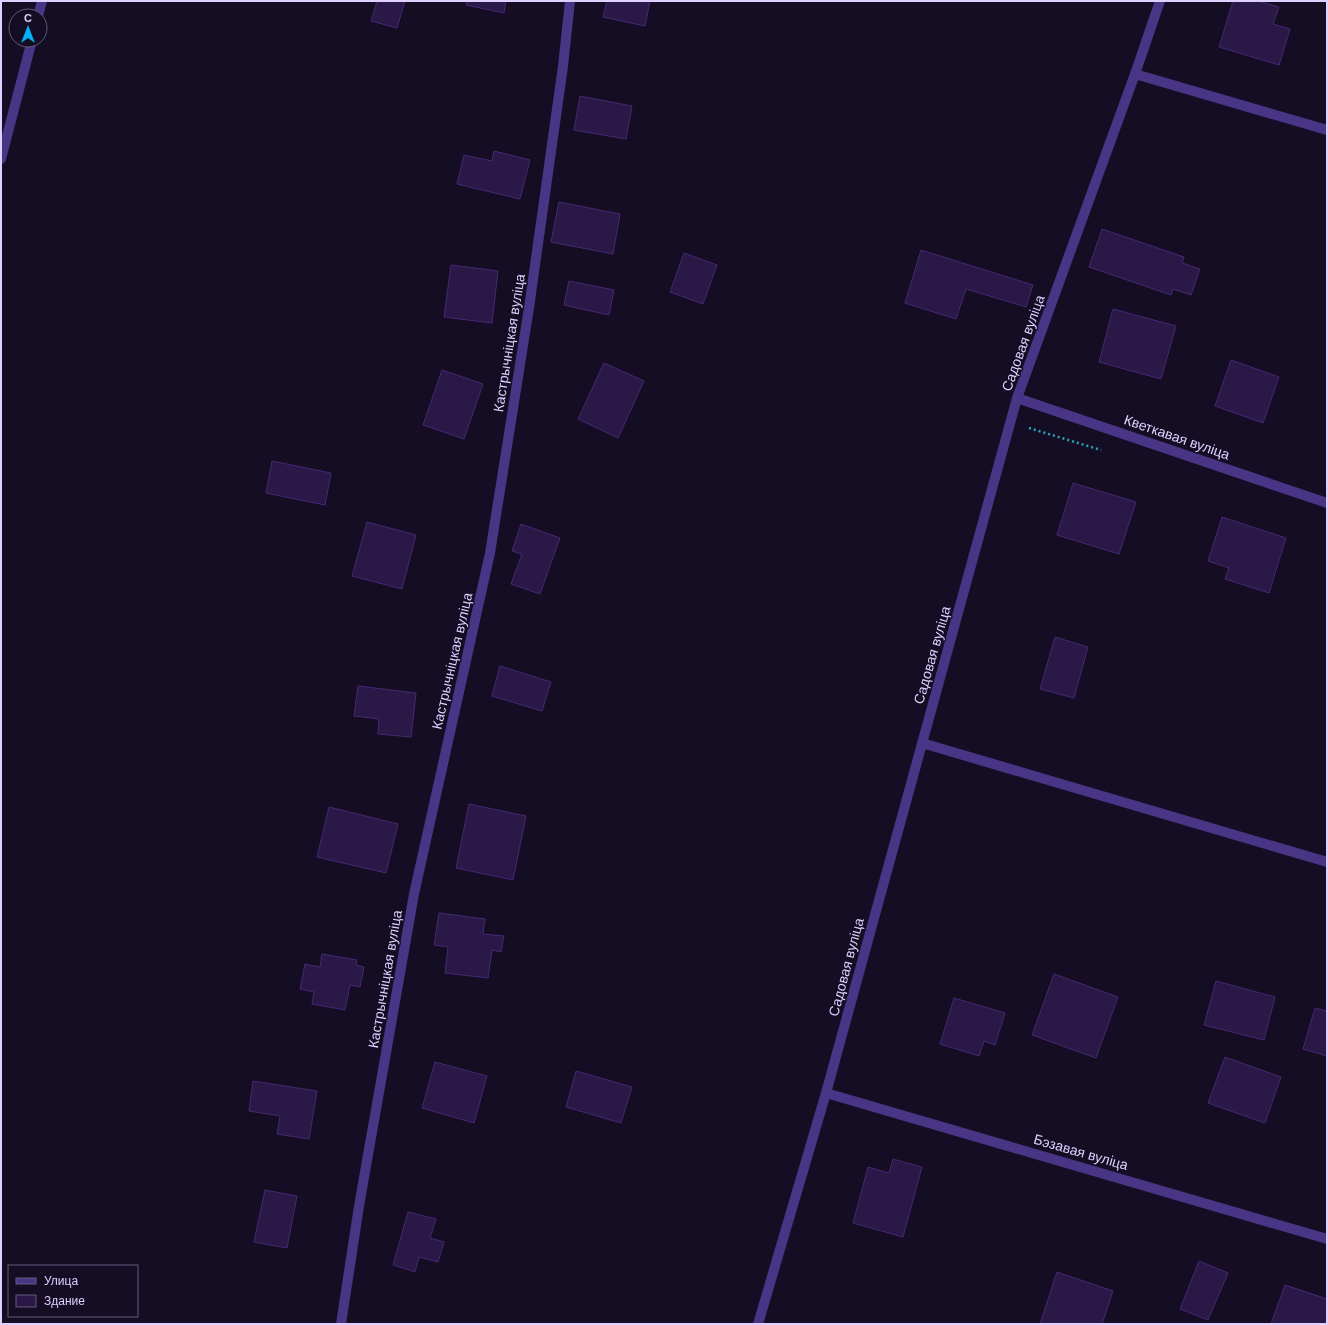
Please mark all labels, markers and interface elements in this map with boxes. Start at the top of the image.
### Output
north arrow [8,8,48,48]
text: С [24,11,32,25]
street label: Кастрычніцкая вуліца [489,272,529,413]
street label: Садовая вуліца [997,292,1049,394]
street label: Кветкавая вуліца [1122,410,1232,464]
street label: Кастрычніцкая вуліца [428,591,477,731]
street label: Садовая вуліца [909,604,955,706]
street label: Кастрычніцкая вуліца [364,908,406,1049]
street label: Садовая вуліца [824,916,868,1018]
street label: Бэзавая вуліца [1032,1130,1131,1174]
legend [8,1265,138,1317]
text: Улица [44,1273,78,1289]
text: Здание [44,1293,85,1309]

